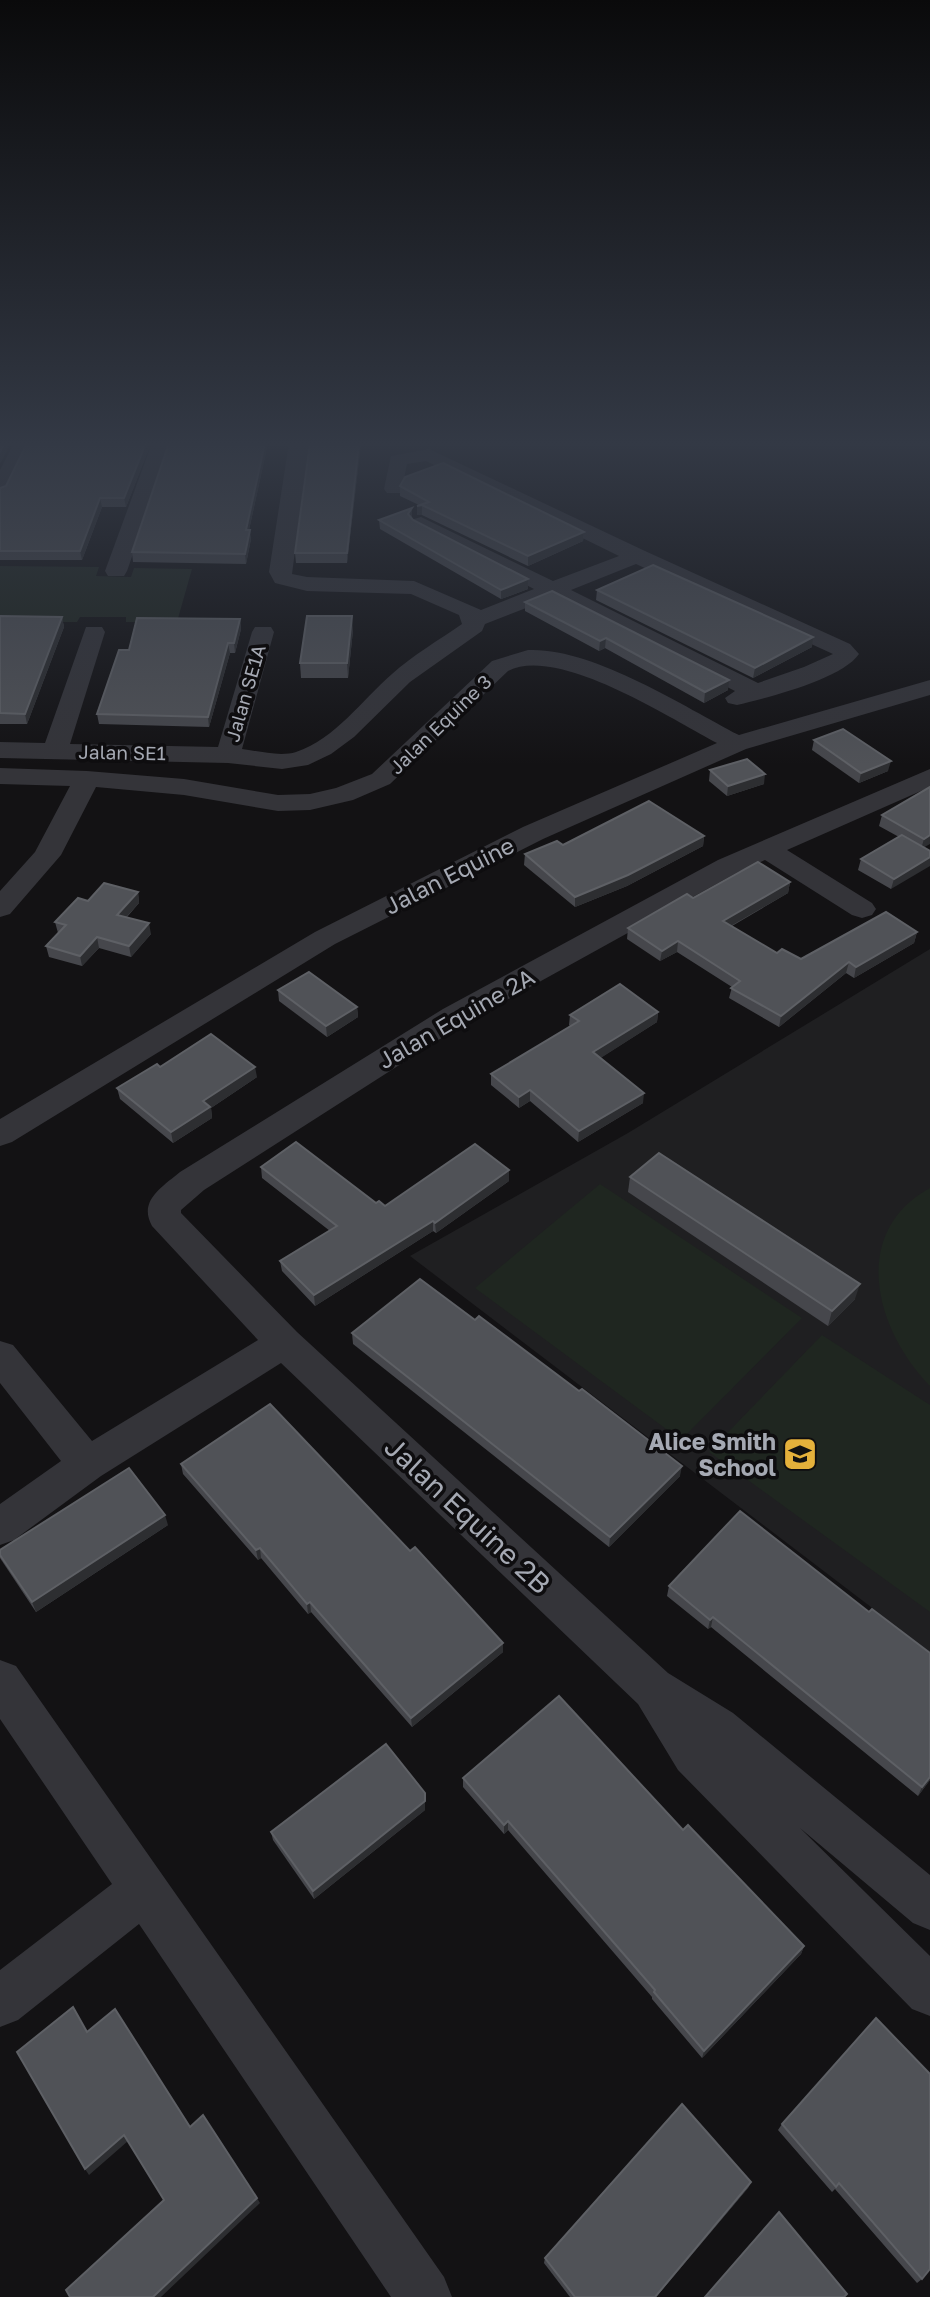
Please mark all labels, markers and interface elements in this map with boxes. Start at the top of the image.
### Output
street label: Jalan SE1A [220,641,270,744]
street label: Jalan Equine 3 [384,670,496,778]
street label: Jalan SE1 [78,740,166,764]
street label: Jalan Equine [380,830,518,920]
street label: Jalan Equine 2A [373,962,539,1074]
place label: Alice Smith School [648,1427,776,1481]
street label: Jalan Equine 2B [378,1430,558,1600]
school or university icon: Alice Smith School [781,1435,819,1473]

